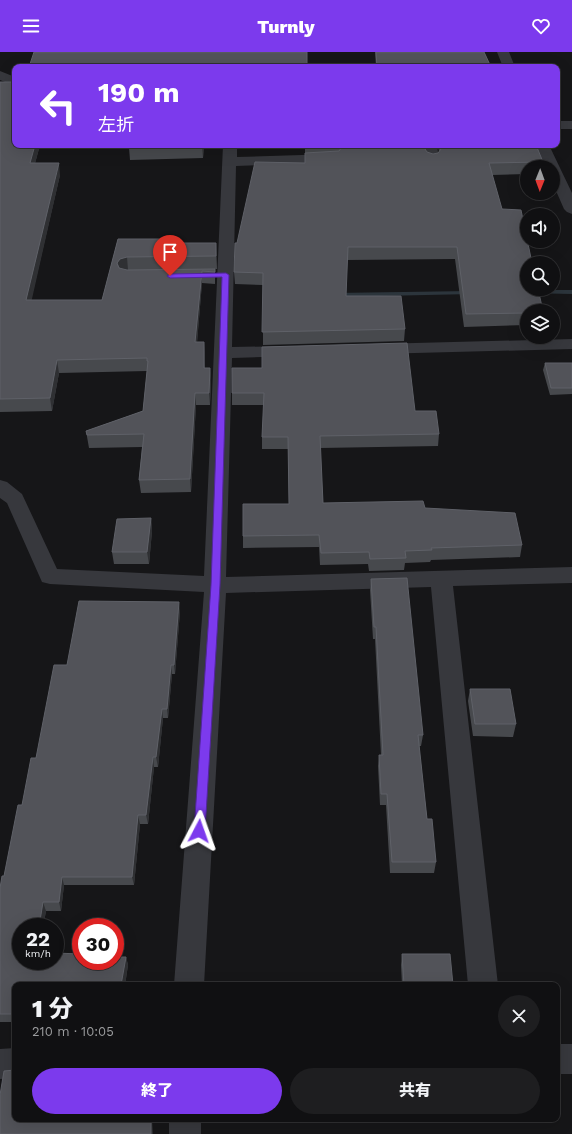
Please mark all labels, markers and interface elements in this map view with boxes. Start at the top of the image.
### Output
icon: menu [20,15,42,37]
icon: heart [530,15,552,37]
text: Turnly [257,16,315,37]
text: 190 m [98,76,180,109]
icon: left [32,80,84,132]
text: 左折 [98,114,134,135]
north arrow [520,160,560,200]
map controls [520,160,560,344]
button: sound [520,208,560,248]
pin [153,235,187,276]
icon: arrive [159,241,181,263]
button: search [520,256,560,296]
button: layers [520,304,560,344]
position arrow [178,810,220,852]
speed limit sign: 30 [72,918,124,970]
text: 22 [26,927,50,951]
text: km/h [25,948,51,959]
text: 1 分 [32,995,73,1023]
button: close [498,995,540,1037]
text: 210 m · 10:05 [32,1024,114,1039]
button: 終了 [32,1068,282,1114]
button: 共有 [290,1068,540,1114]

